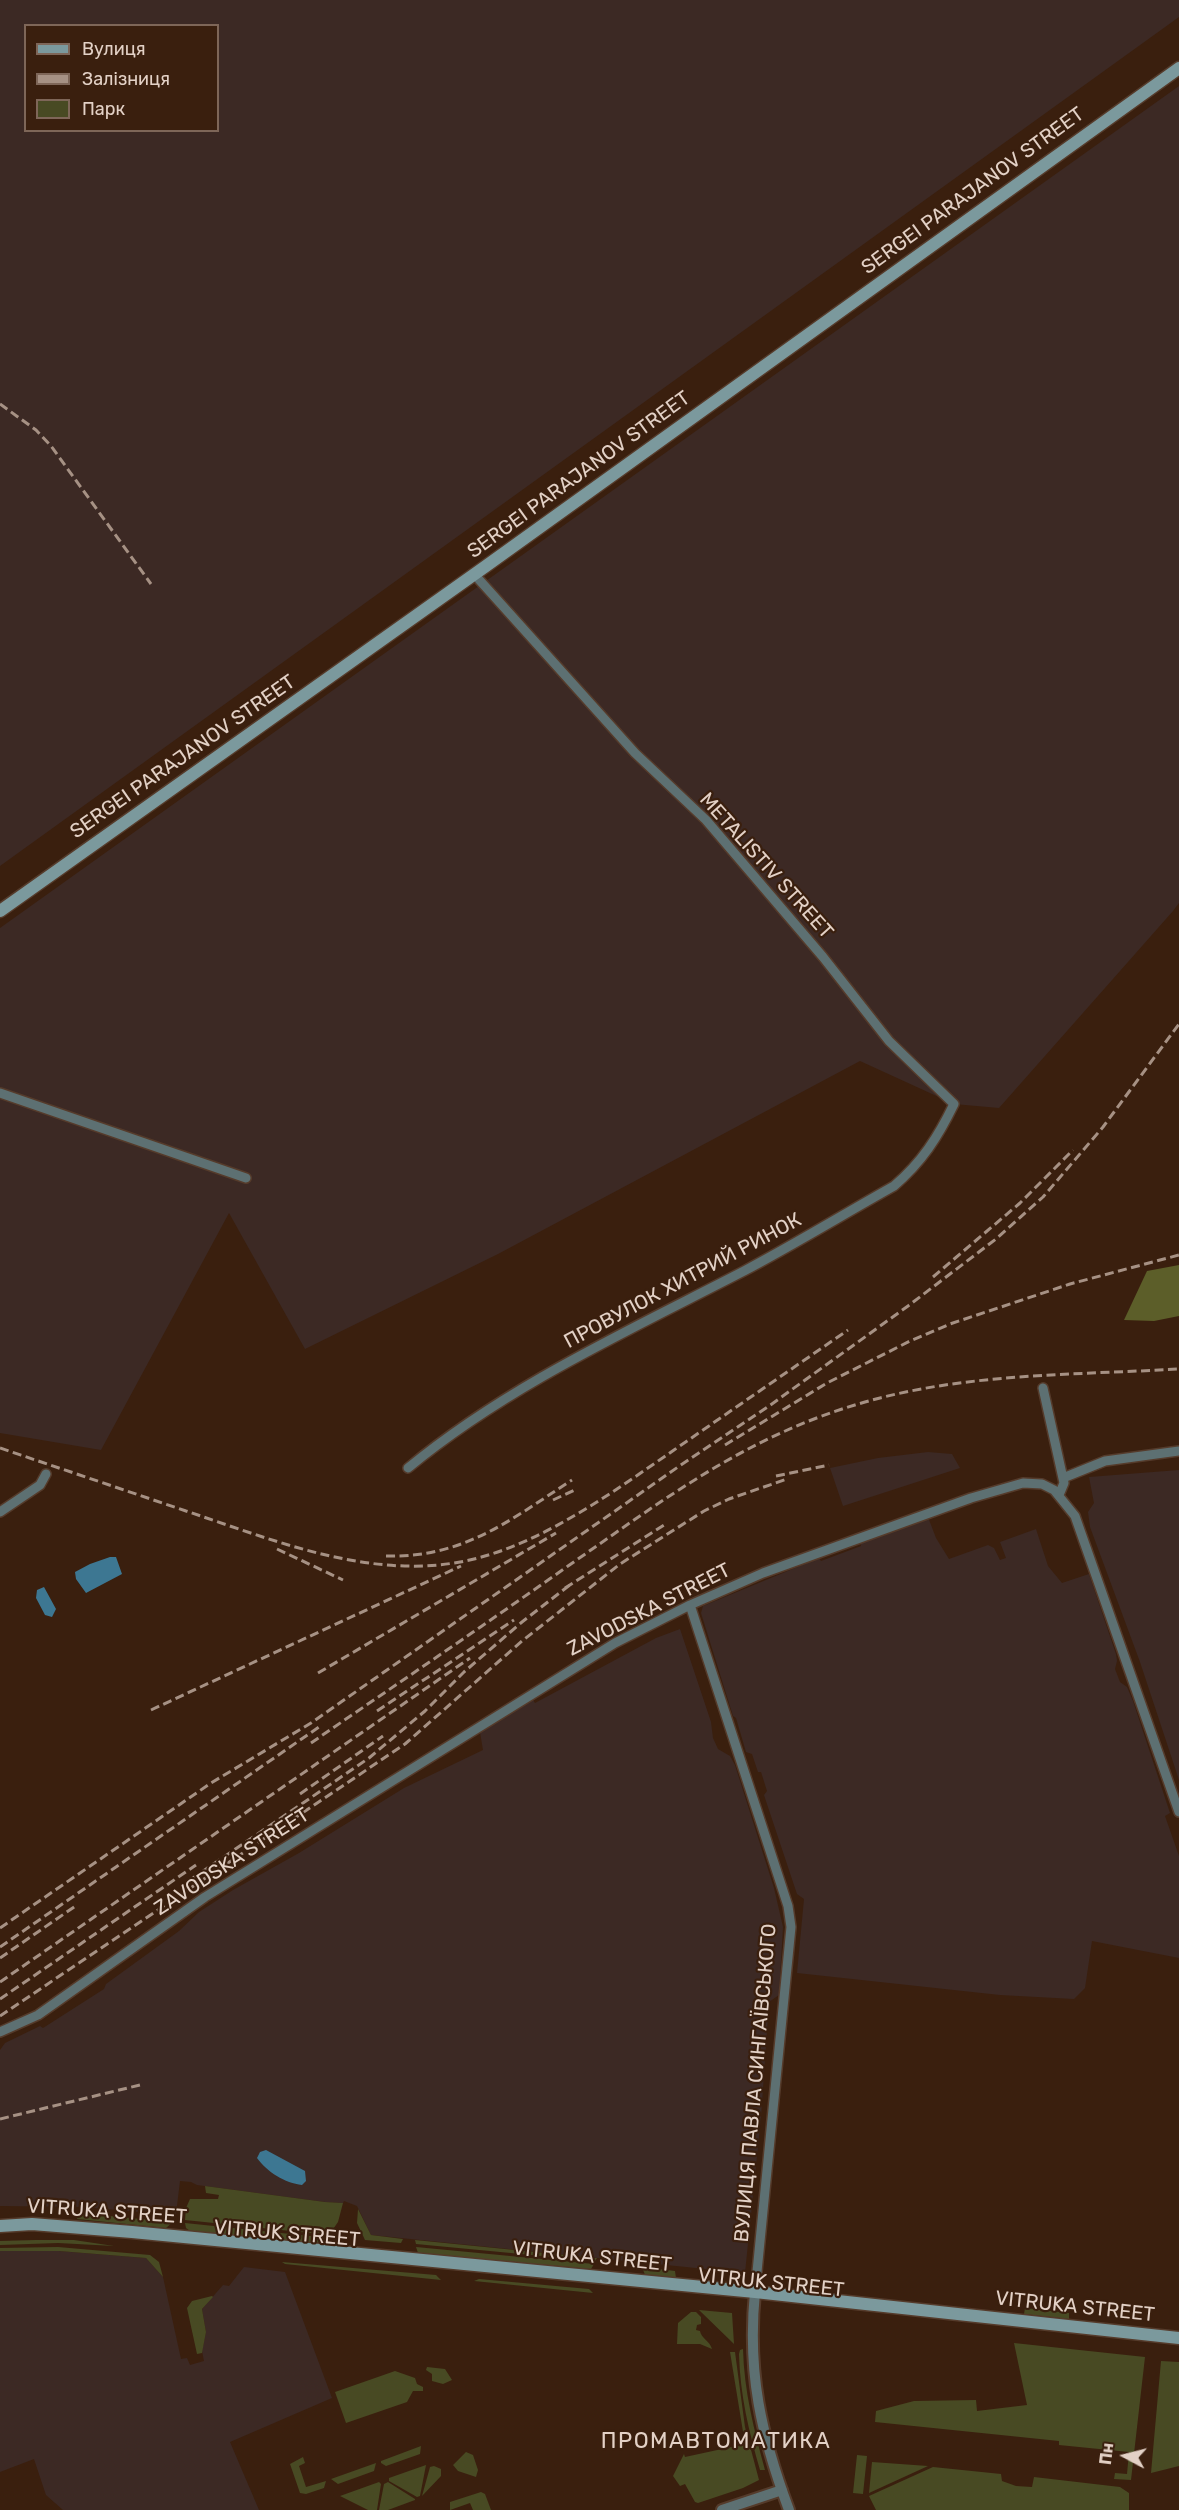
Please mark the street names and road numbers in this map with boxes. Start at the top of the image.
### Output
street label: SERGEI PARAJANOV STREET [857,102,1089,280]
street label: SERGEI PARAJANOV STREET [463,386,695,564]
street label: SERGEI PARAJANOV STREET [66,670,300,844]
street label: METALISTIV STREET [694,788,838,944]
street label: ПРОВУЛОК ХИТРИЙ РИНОК [560,1208,806,1354]
street label: ZAVODSKA STREET [563,1558,735,1662]
street label: ZAVODSKA STREET [150,1803,314,1921]
street label: ВУЛИЦЯ ПАВЛА СИНГАЇВСЬКОГО [730,1923,782,2243]
street label: VITRUKA STREET [26,2194,188,2230]
street label: VITRUK STREET [213,2216,361,2252]
street label: VITRUKA STREET [511,2237,673,2277]
street label: VITRUK STREET [697,2263,845,2303]
street label: VITRUKA STREET [994,2287,1156,2327]

